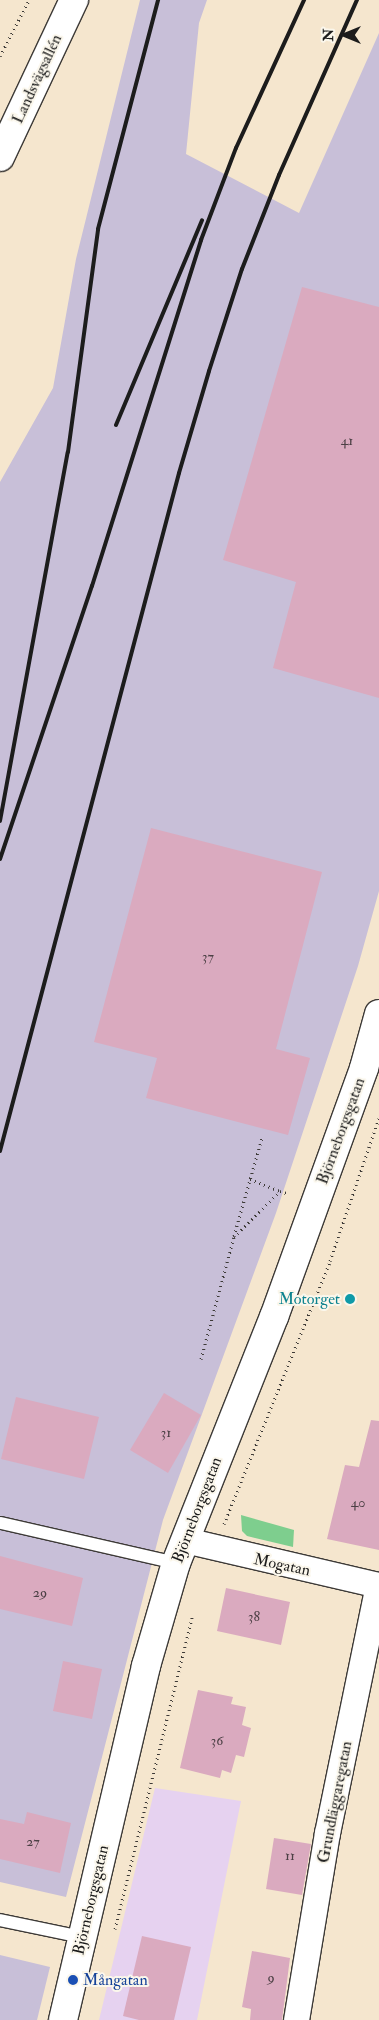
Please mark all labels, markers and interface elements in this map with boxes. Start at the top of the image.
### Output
north arrow [319,10,369,60]
text: N [320,29,337,41]
street label: Landsvägsallén [8,31,66,127]
house number: 41 [341,433,353,449]
house number: 37 [202,949,214,965]
street label: Björneborgsgatan [313,1075,369,1187]
place label: Motorget [279,1289,340,1309]
marker: Motorget [344,1293,356,1305]
house number: 31 [161,1425,171,1441]
street label: Björneborgsgatan [168,1454,226,1566]
house number: 40 [351,1495,365,1511]
street label: Mogatan [252,1550,312,1580]
house number: 29 [33,1585,47,1601]
house number: 38 [248,1609,260,1625]
house number: 36 [211,1733,223,1749]
street label: Grundläggaregatan [314,1739,356,1865]
house number: 27 [26,1834,40,1850]
street label: Björneborgsgatan [69,1843,113,1957]
house number: 11 [285,1848,295,1864]
place label: Mångatan [83,1970,148,1990]
house number: 9 [267,1970,275,1986]
marker: Mångatan [67,1974,79,1986]

